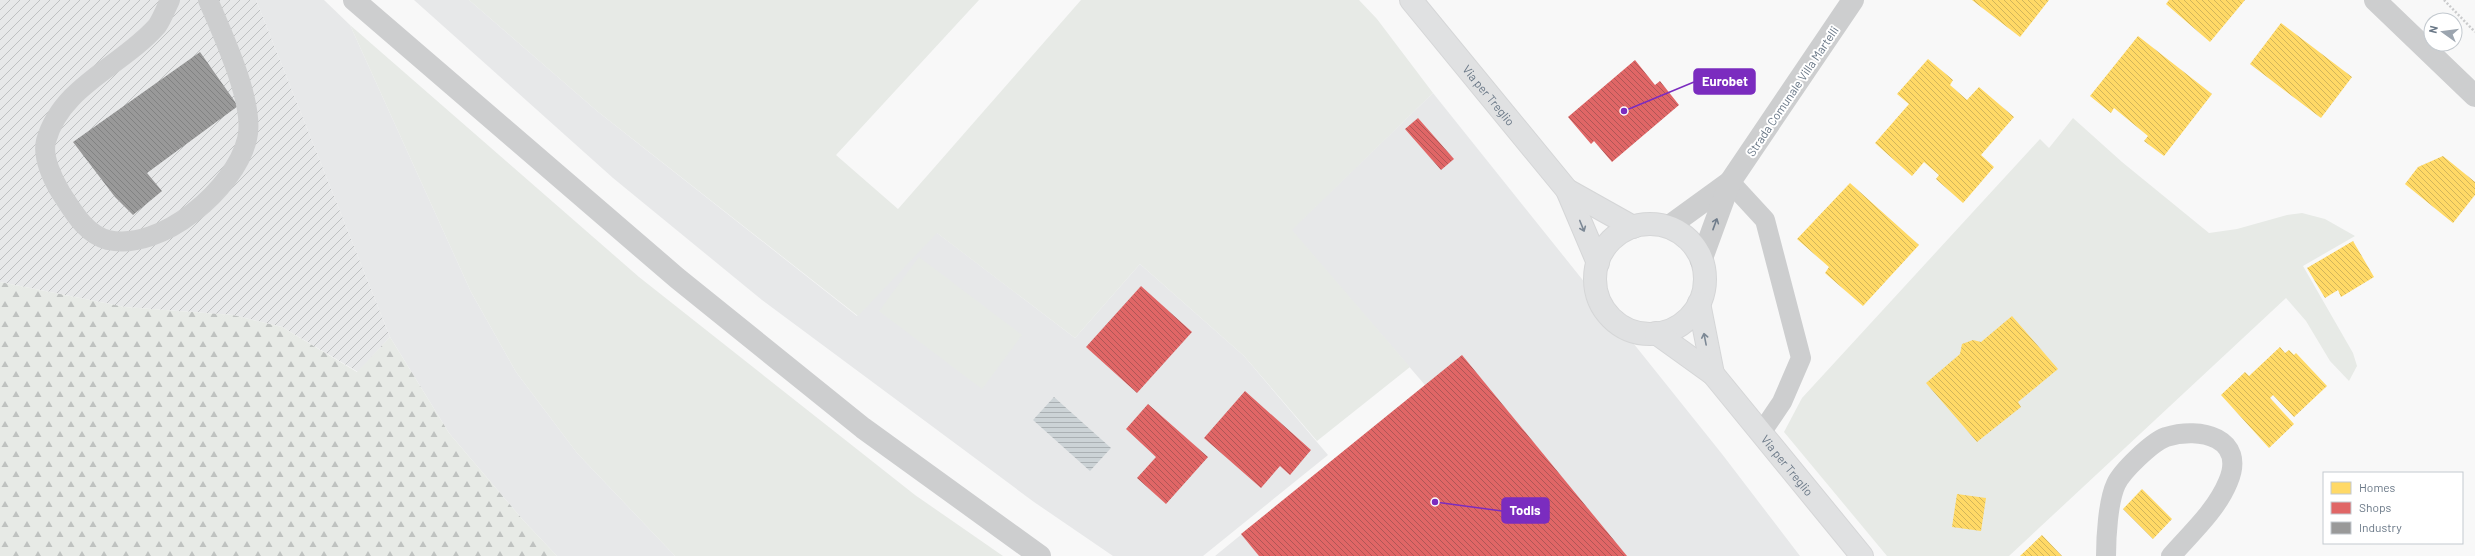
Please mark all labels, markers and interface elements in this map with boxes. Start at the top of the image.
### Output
north arrow [2423,12,2463,52]
street label: Strada Comunale Villa Martelli [1743,23,1841,159]
text: N [2426,24,2440,35]
street label: Via per Treglio [1460,62,1518,128]
callout: Eurobet [1694,69,1755,94]
text: Eurobet [1702,73,1748,89]
one-way arrow [1579,219,1587,231]
one-way arrow [1711,219,1719,231]
one-way arrow [1701,332,1709,345]
street label: Via per Treglio [1759,432,1817,498]
legend [2323,472,2463,544]
text: Homes [2359,480,2396,494]
callout: Todis [1502,498,1549,523]
text: Shops [2359,500,2392,514]
text: Todis [1510,502,1541,518]
text: Industry [2359,520,2402,534]

